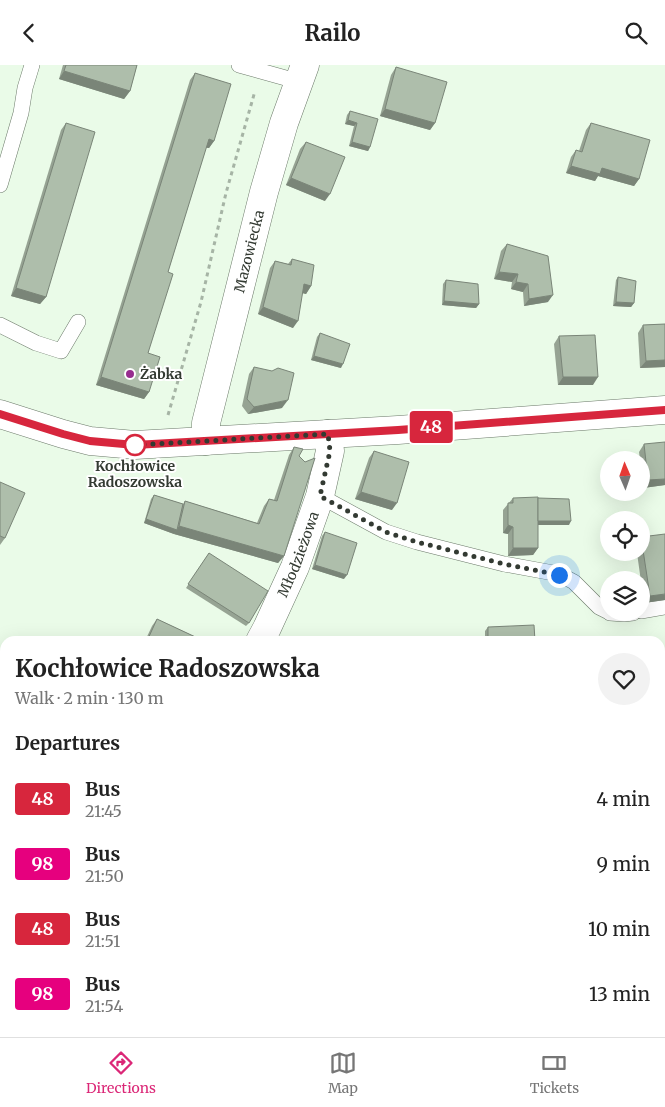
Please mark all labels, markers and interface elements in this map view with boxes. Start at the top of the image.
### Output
icon: back [15,19,43,47]
text: Railo [305,19,360,47]
icon: search [622,19,650,47]
street label: Mazowiecka [230,208,268,294]
place label: Żabka [140,365,183,383]
marker: Żabka [124,368,136,380]
line badge: 48 [408,411,454,443]
text: 48 [420,415,442,438]
marker: Kochłowice Radoszowska [124,434,146,456]
north arrow [600,451,650,501]
map controls [600,451,650,621]
place label: Kochłowice Radoszowska [88,457,182,491]
street label: Młodzieżowa [273,509,323,600]
button: locate [600,511,650,561]
your location [547,563,572,588]
button: layers [600,571,650,621]
text: Kochłowice Radoszowska [15,653,320,684]
button: heart [598,653,650,705]
text: Walk · 2 min · 130 m [15,688,164,708]
text: Departures [15,731,120,755]
text: Bus [85,777,120,801]
text: 48 [31,787,54,810]
text: 4 min [596,787,650,811]
text: 21:45 [85,801,122,821]
text: Bus [85,842,120,866]
text: 98 [32,852,53,875]
text: 9 min [596,852,650,876]
text: 21:50 [85,866,124,886]
text: Bus [85,907,120,931]
text: 48 [31,917,54,940]
text: 10 min [588,917,650,941]
text: 21:51 [85,931,120,951]
text: Bus [85,972,120,996]
text: 98 [32,982,53,1005]
text: 13 min [589,982,650,1006]
text: 21:54 [85,996,123,1016]
tab: Directions [86,1049,156,1097]
tab: Map [328,1049,358,1097]
tab: Tickets [530,1049,579,1097]

